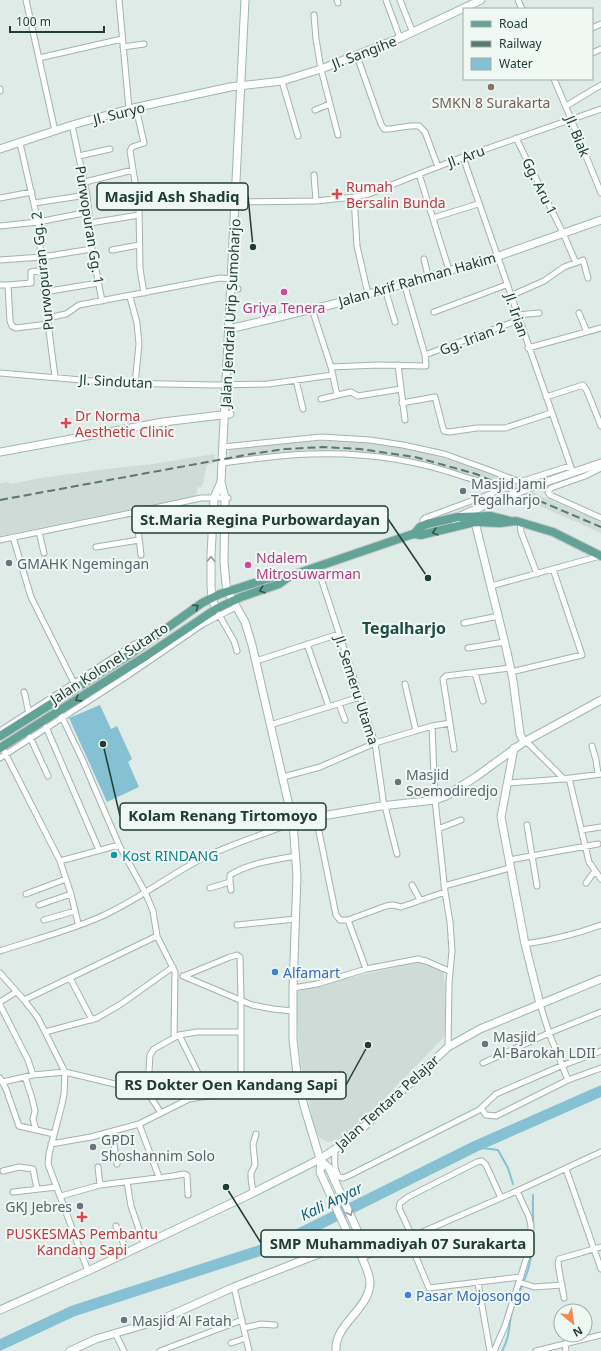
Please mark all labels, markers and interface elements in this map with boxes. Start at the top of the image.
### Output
scale bar [10,8,104,34]
legend [463,8,593,80]
text: 100 m [16,13,51,30]
text: Road [499,15,528,32]
street label: Jl. Sangihe [327,31,399,74]
text: Railway [499,35,543,52]
text: Water [499,55,533,72]
marker: SMKN 8 Surakarta [486,82,496,92]
place label: SMKN 8 Surakarta [432,93,550,112]
street label: Jl. Suryo [89,97,147,129]
street label: Jl. Biak [560,111,595,160]
street label: Jl. Aru [443,141,487,172]
street label: Gg. Aru 1 [518,154,562,218]
street label: Purwopuran Gg. 1 [71,164,109,286]
place label: Rumah Bersalin Bunda [346,177,446,212]
callout: Masjid Ash Shadiq [97,183,248,210]
text: Masjid Ash Shadiq [104,186,240,206]
marker: Rumah Bersalin Bunda [331,188,343,200]
street label: Purwopuran Gg. 2 [26,211,58,331]
street label: Jalan Jendral Urip Sumoharjo [215,218,244,410]
street label: Jalan Arif Rahman Hakim [334,247,498,311]
marker: Griya Tenera [279,287,289,297]
street label: Jl. Irian [500,289,533,340]
place label: Griya Tenera [243,298,325,317]
street label: Gg. Irian 2 [437,317,507,359]
street label: Jl. Sindutan [77,369,153,392]
place label: Dr Norma Aesthetic Clinic [75,406,175,441]
marker: Dr Norma Aesthetic Clinic [60,417,72,429]
place label: Masjid Jami Tegalharjo [471,474,546,509]
marker: Masjid Jami Tegalharjo [458,486,468,496]
callout: St.Maria Regina Purbowardayan [132,506,388,533]
text: St.Maria Regina Purbowardayan [140,509,380,529]
one-way arrow [432,527,438,535]
place label: Ndalem Mitrosuwarman [256,548,361,583]
place label: GMAHK Ngemingan [17,554,149,573]
one-way arrow [207,556,215,562]
marker: GMAHK Ngemingan [4,558,14,568]
marker: Ndalem Mitrosuwarman [243,560,253,570]
one-way arrow [258,585,265,593]
one-way arrow [192,604,199,612]
district label: Tegalharjo [362,617,446,639]
street label: Jalan Kolonel Sutarto [45,618,172,709]
street label: Jl. Semeru Utama [330,631,384,747]
one-way arrow [75,694,82,702]
place label: Masjid Soemodiredjo [406,765,498,800]
marker: Masjid Soemodiredjo [393,777,403,787]
callout: Kolam Renang Tirtomoyo [120,803,326,830]
text: Kolam Renang Tirtomoyo [128,805,318,825]
place label: Kost RINDANG [122,846,218,865]
marker: Kost RINDANG [109,850,119,860]
place label: Alfamart [283,963,340,982]
marker: Alfamart [270,967,280,977]
place label: Masjid Al-Barokah LDII [493,1027,596,1062]
marker: Masjid Al-Barokah LDII [480,1039,490,1049]
street label: Jalan Tentara Pelajar [329,1050,443,1155]
callout: RS Dokter Oen Kandang Sapi [116,1072,346,1099]
text: RS Dokter Oen Kandang Sapi [124,1074,338,1094]
place label: GPDI Shoshannim Solo [101,1130,215,1165]
marker: GPDI Shoshannim Solo [88,1142,98,1152]
water label: Kali Anyar [296,1177,367,1225]
place label: GKJ Jebres [5,1197,72,1216]
marker: GKJ Jebres [75,1201,85,1211]
one-way arrow [345,1209,353,1216]
marker: PUSKESMAS Pembantu Kandang Sapi [76,1211,88,1223]
place label: PUSKESMAS Pembantu Kandang Sapi [6,1224,158,1259]
callout: SMP Muhammadiyah 07 Surakarta [261,1230,534,1257]
text: SMP Muhammadiyah 07 Surakarta [270,1233,526,1253]
place label: Pasar Mojosongo [416,1286,530,1305]
marker: Pasar Mojosongo [403,1290,413,1300]
north arrow [553,1303,593,1343]
place label: Masjid Al Fatah [132,1311,232,1330]
marker: Masjid Al Fatah [119,1315,129,1325]
text: N [571,1323,586,1341]

